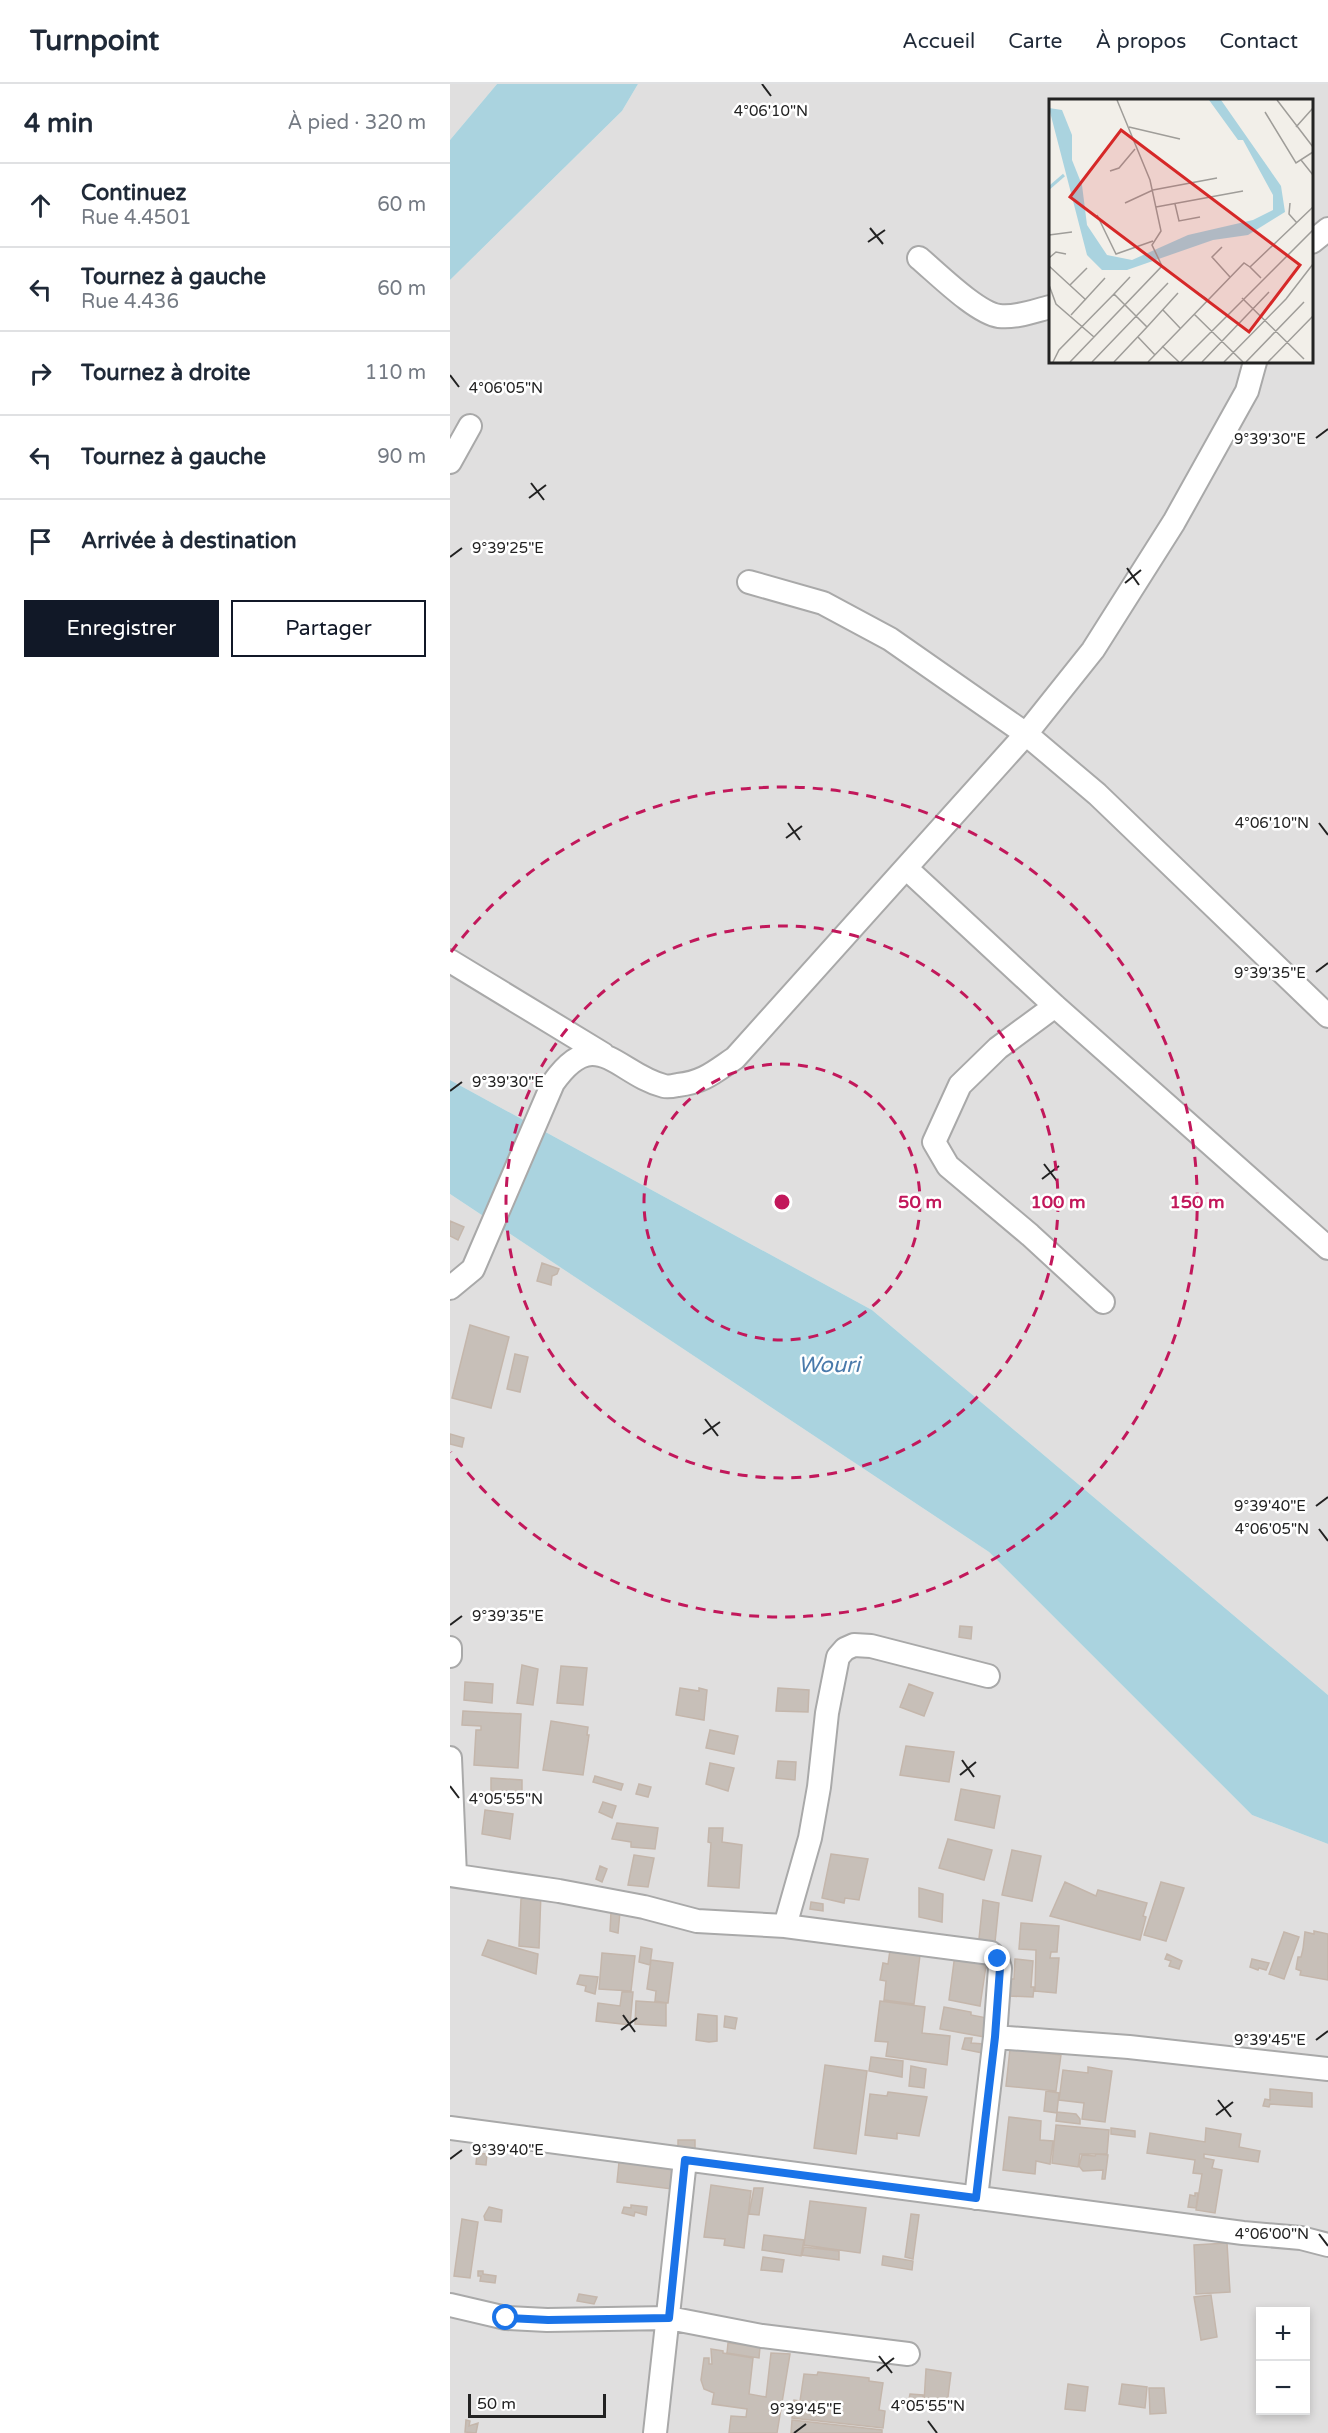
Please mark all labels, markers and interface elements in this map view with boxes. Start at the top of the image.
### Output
text: Turnpoint [30,24,159,58]
text: Accueil [902,29,975,54]
text: Carte [1008,29,1062,54]
text: À propos [1095,29,1186,54]
text: Contact [1219,29,1298,54]
inset map [1049,99,1313,363]
text: 4°06'10"N [734,102,808,120]
text: 4 min [24,108,93,139]
text: À pied · 320 m [288,111,426,135]
text: Continuez [81,180,186,206]
icon: ahead [24,189,57,222]
text: 60 m [377,193,426,217]
text: Rue 4.4501 [81,206,192,230]
text: Tournez à gauche [81,264,266,290]
icon: left [24,273,57,306]
text: 60 m [377,277,426,301]
text: Rue 4.436 [81,290,179,314]
icon: right [24,357,57,390]
text: Tournez à droite [81,360,250,386]
text: 110 m [365,361,426,385]
text: 4°06'05"N [469,379,543,397]
text: 9°39'30"E [1234,430,1306,448]
icon: left [24,441,57,474]
text: Tournez à gauche [81,444,266,470]
text: 90 m [377,445,426,469]
icon: arrive [24,525,57,558]
text: Arrivée à destination [81,528,297,554]
text: 9°39'25"E [472,539,544,557]
button: Enregistrer [24,600,219,657]
button: Partager [231,600,426,657]
text: 4°06'10"N [1235,814,1309,832]
text: 9°39'35"E [1234,964,1306,982]
text: 9°39'30"E [472,1073,544,1091]
text: 50 m [898,1191,942,1213]
text: 100 m [1030,1191,1086,1213]
text: 150 m [1169,1191,1225,1213]
centre of rings [772,1192,792,1212]
water label: Wouri [798,1352,862,1378]
text: 9°39'40"E [1234,1497,1306,1515]
text: 4°06'05"N [1235,1520,1309,1538]
text: 9°39'35"E [472,1607,544,1625]
text: 4°05'55"N [469,1790,543,1808]
route end [984,1945,1010,1971]
text: 9°39'45"E [1234,2031,1306,2049]
text: 9°39'40"E [472,2141,544,2159]
text: 4°06'00"N [1235,2225,1309,2243]
route start [492,2304,518,2330]
map controls [1256,2307,1310,2415]
button: + [1256,2307,1310,2361]
button: − [1256,2361,1310,2415]
scale bar [468,2391,606,2418]
text: 50 m [477,2394,516,2414]
text: 4°05'55"N [891,2397,965,2415]
text: 9°39'45"E [770,2400,842,2418]

